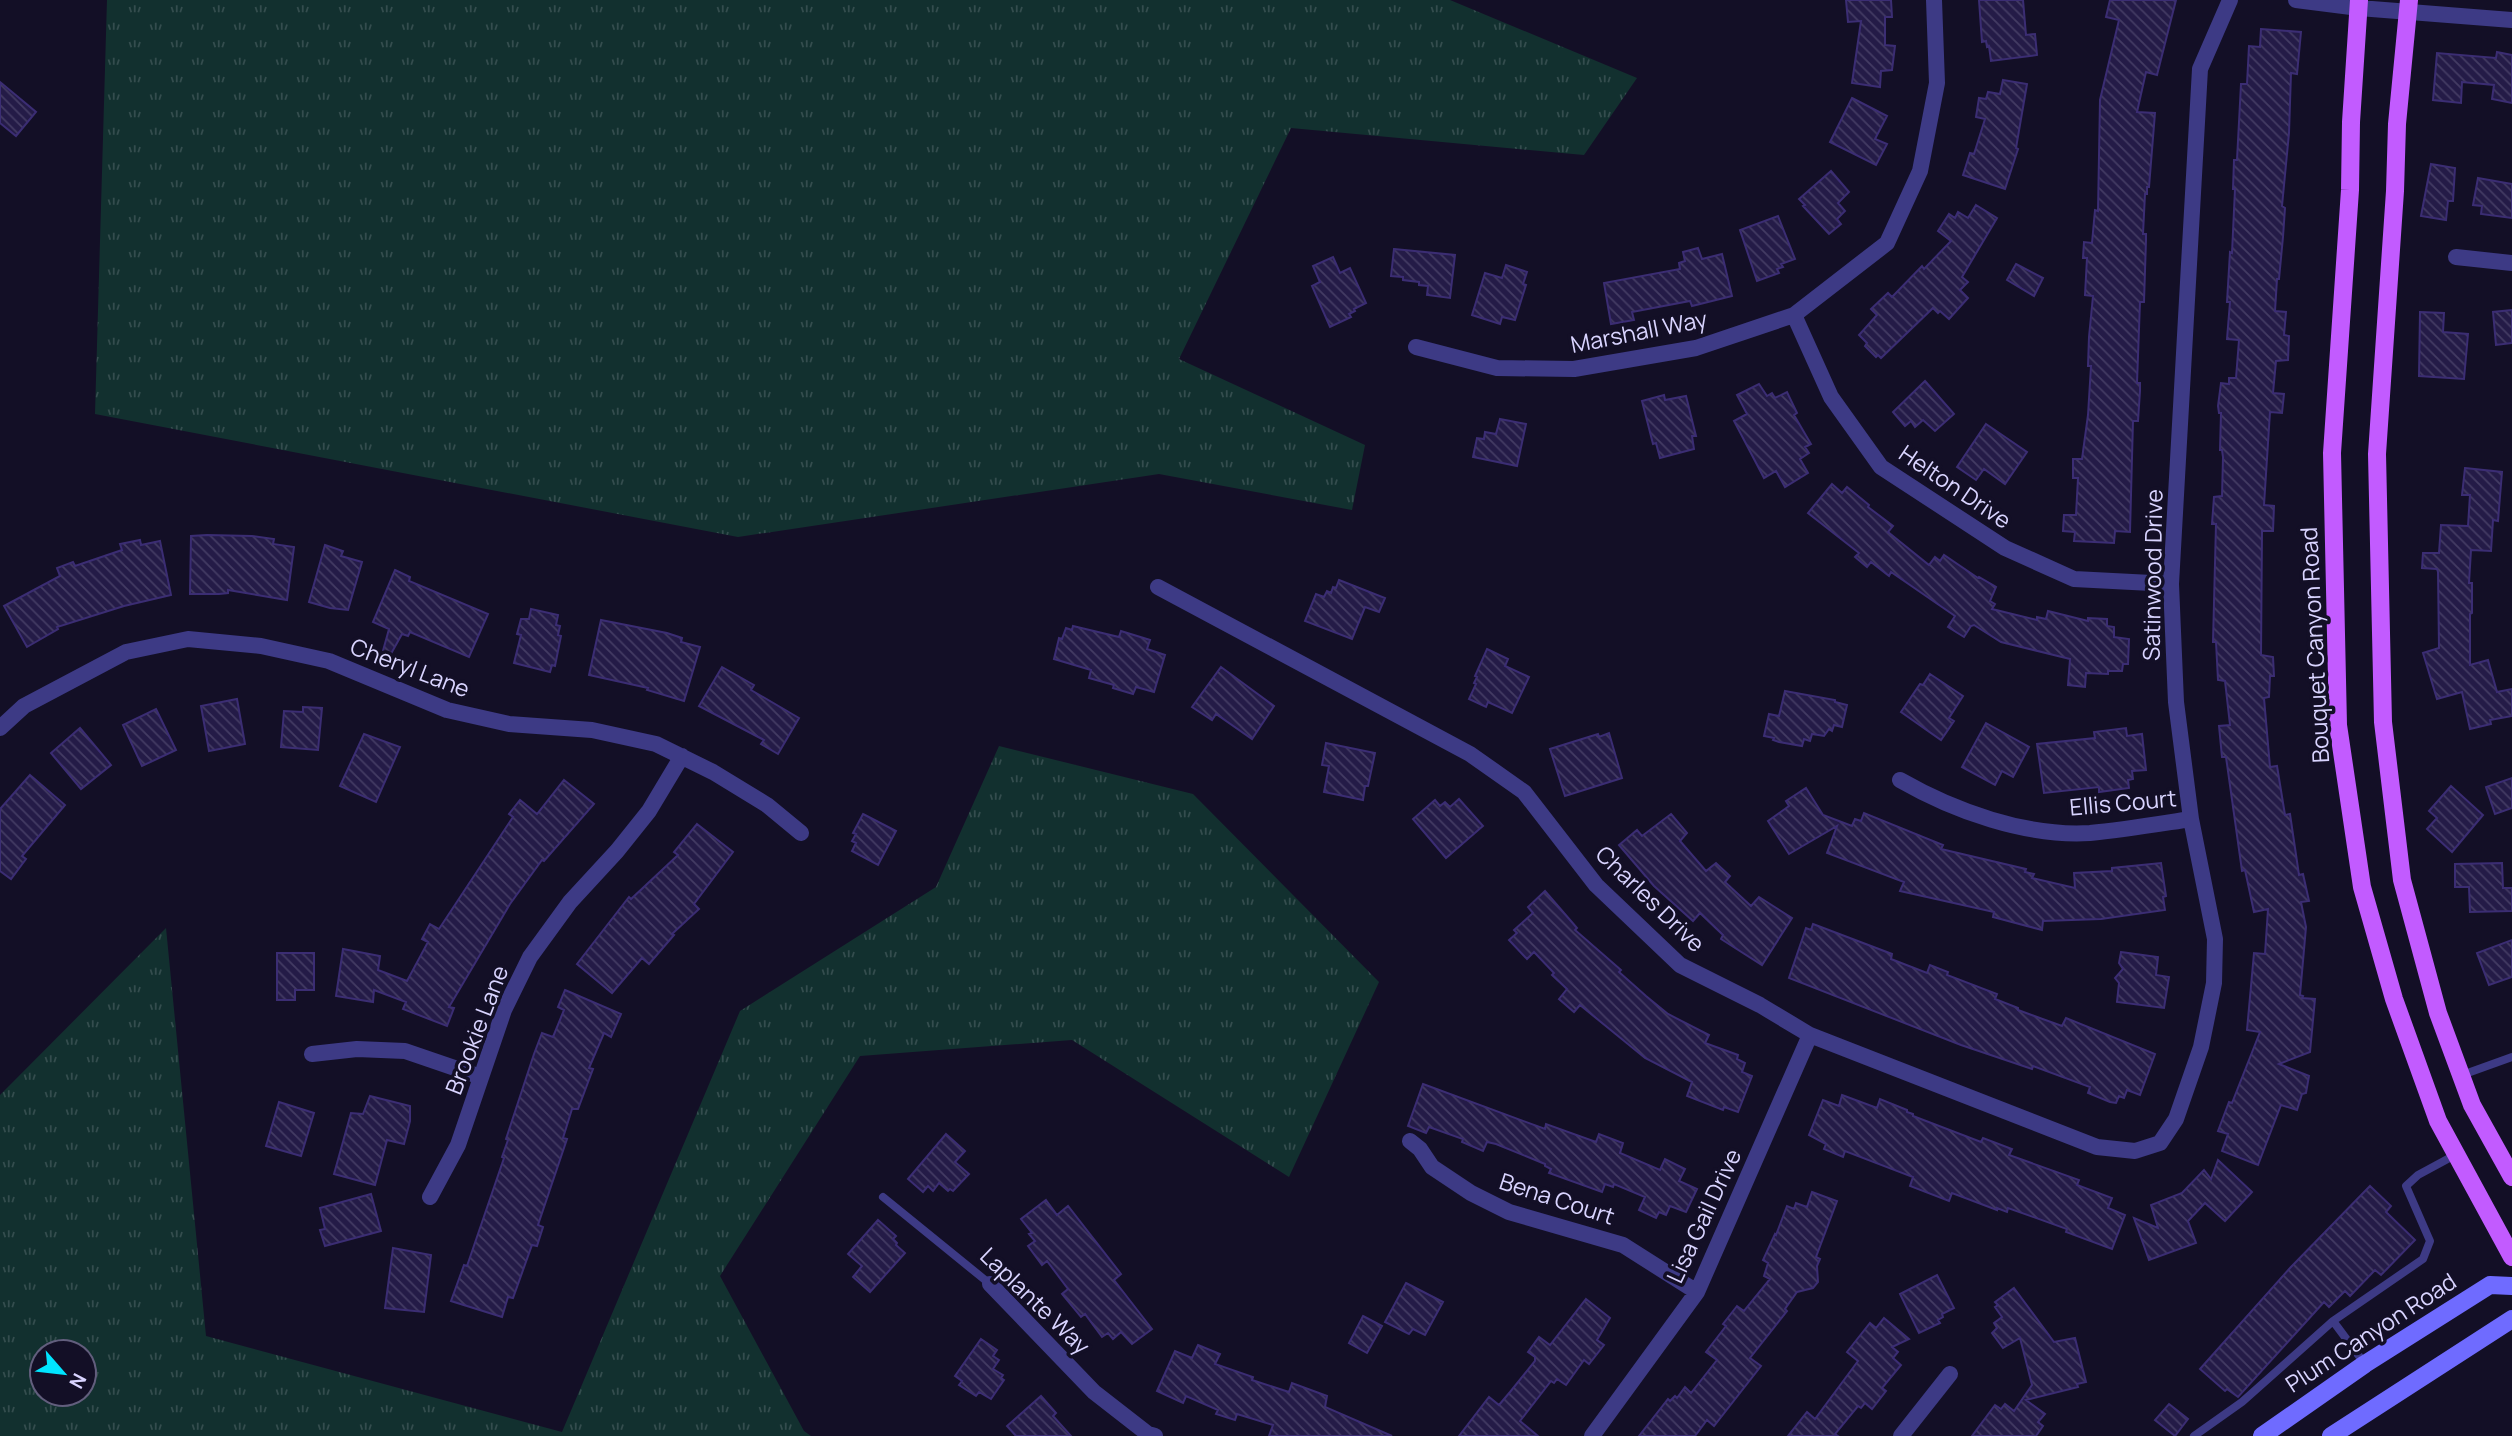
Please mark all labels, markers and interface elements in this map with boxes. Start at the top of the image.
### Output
street label: Marshall Way [1568,302,1710,360]
street label: Helton Drive [1893,437,2018,535]
street label: Satinwood Drive [2135,489,2169,661]
street label: Bouquet Canyon Road [2292,526,2336,764]
street label: Cheryl Lane [346,630,475,704]
street label: Ellis Court [2068,781,2178,823]
street label: Charles Drive [1589,838,1712,959]
street label: Brookie Lane [437,961,515,1099]
street label: Lisa Gail Drive [1658,1143,1748,1288]
street label: Bena Court [1496,1164,1619,1232]
street label: Laplante Way [974,1240,1098,1361]
street label: Plum Canyon Road [2279,1265,2462,1399]
north arrow [28,1338,98,1408]
text: N [63,1369,93,1393]

